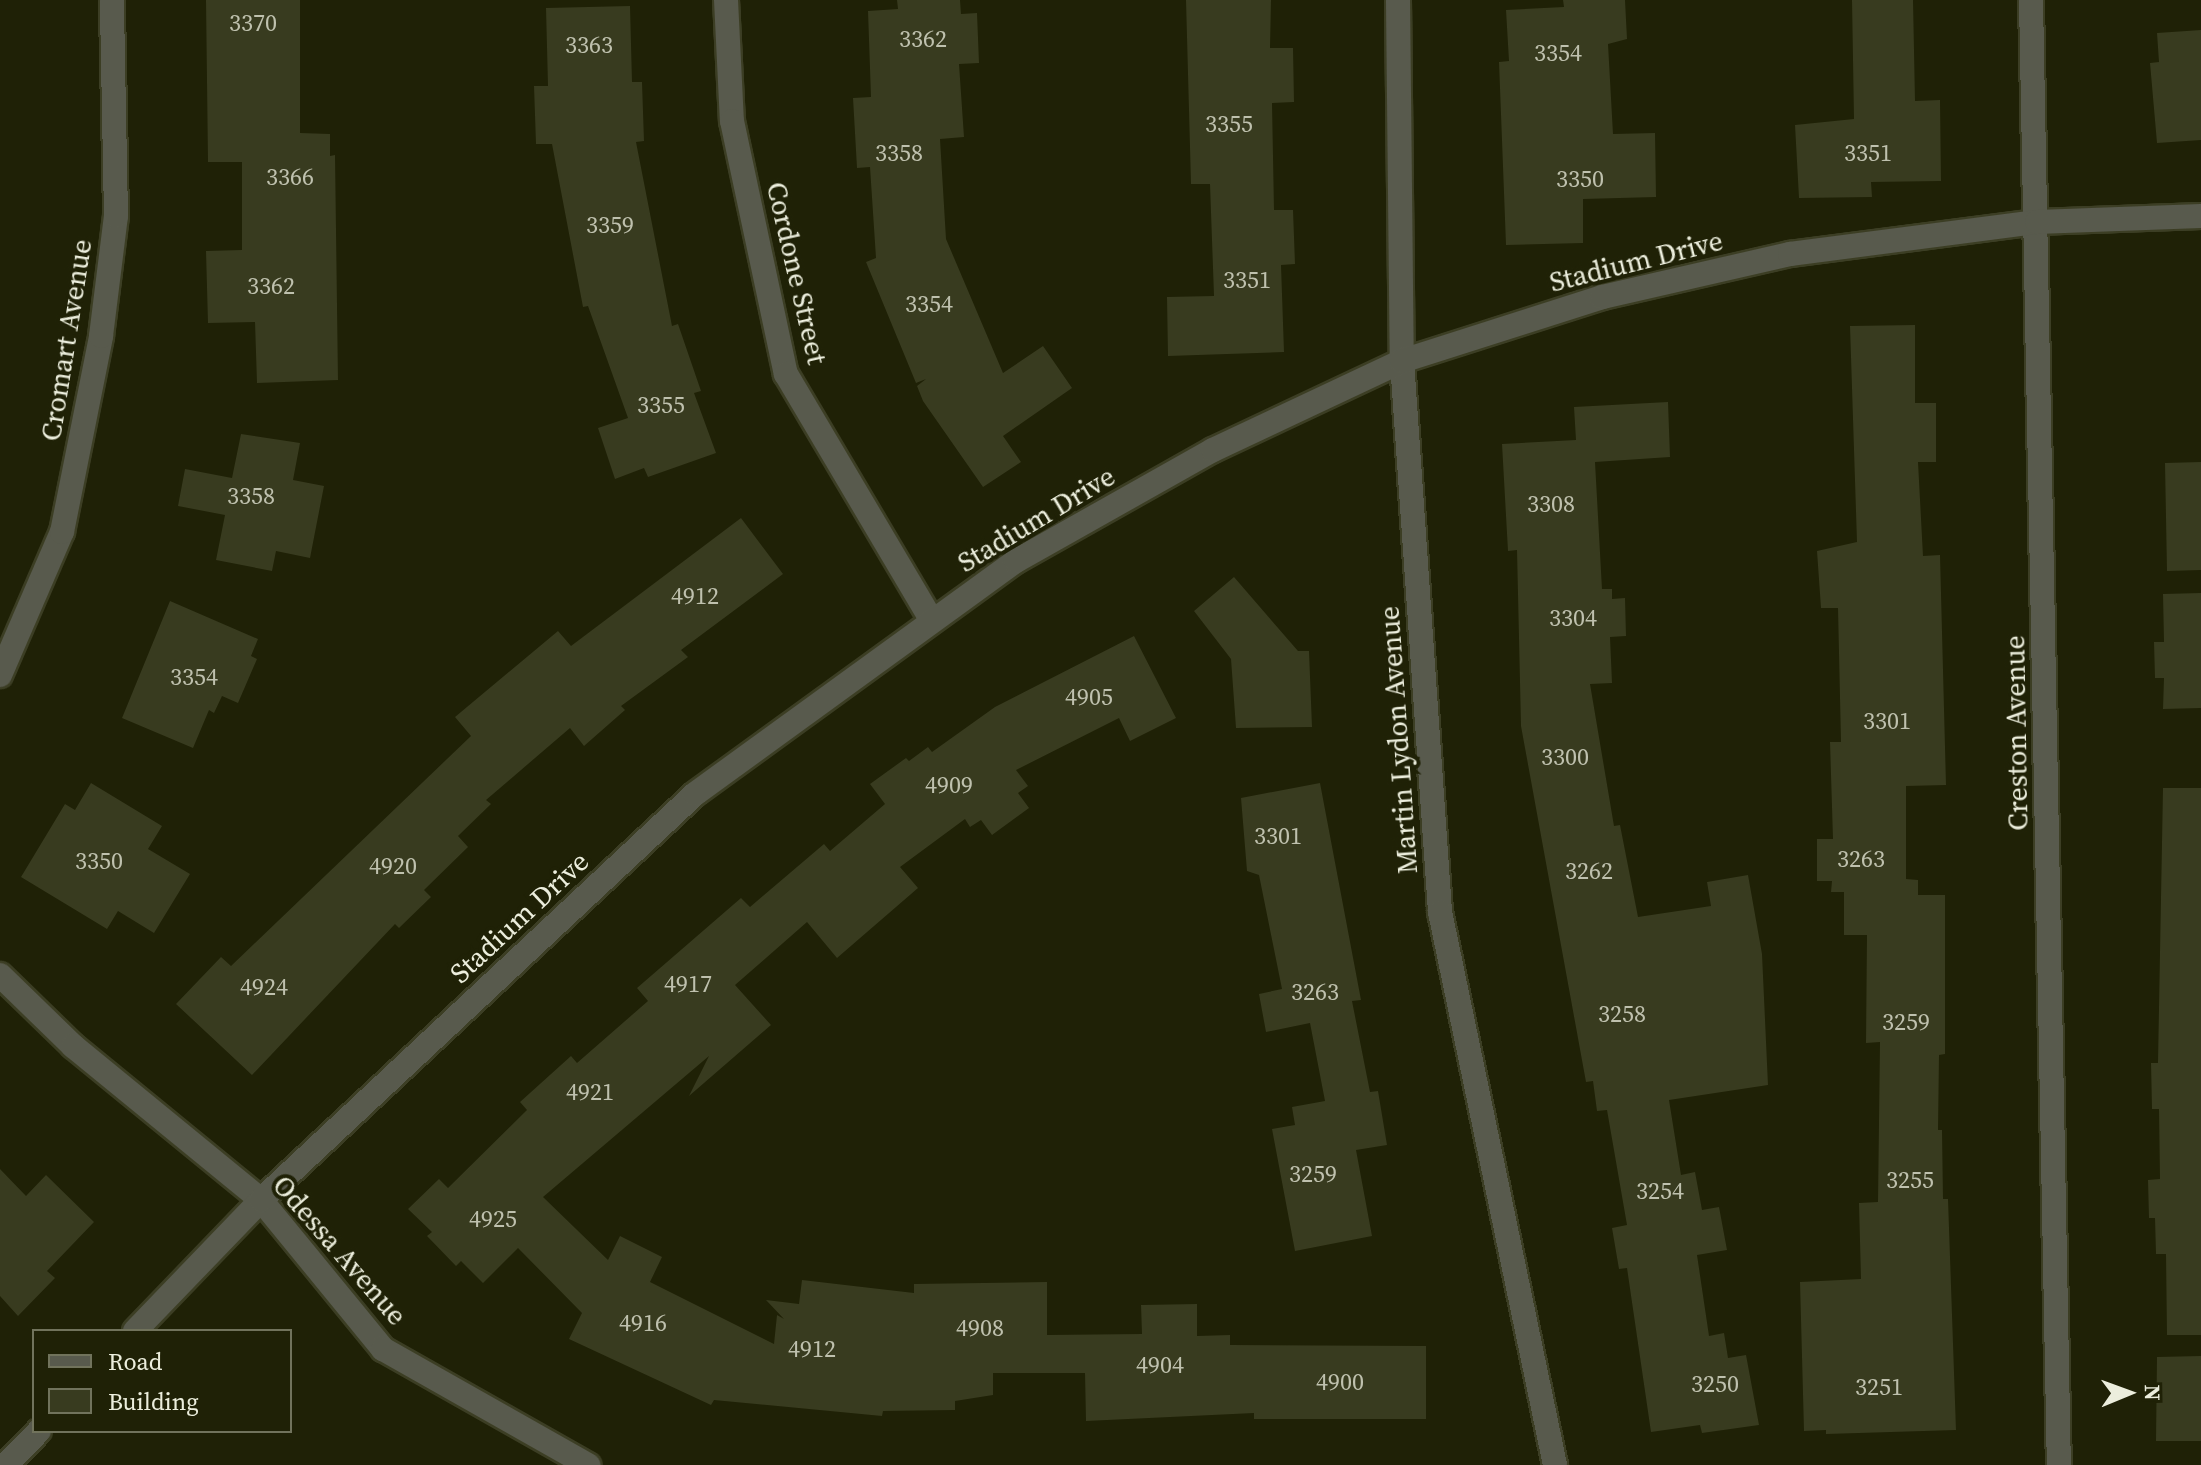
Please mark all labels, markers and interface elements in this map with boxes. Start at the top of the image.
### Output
house number: 3370 [229,9,277,37]
house number: 3362 [899,25,947,53]
house number: 3363 [565,31,613,59]
house number: 3354 [1534,39,1582,67]
house number: 3355 [1205,110,1253,138]
house number: 3358 [875,139,923,167]
house number: 3351 [1844,139,1892,167]
house number: 3366 [266,163,314,191]
house number: 3350 [1556,165,1604,193]
street label: Cordone Street [760,179,834,367]
house number: 3359 [586,211,634,239]
street label: Stadium Drive [1546,223,1726,299]
street label: Cromart Avenue [33,237,99,443]
house number: 3351 [1223,266,1271,294]
house number: 3362 [247,272,295,300]
house number: 3354 [905,290,953,318]
house number: 3355 [637,391,685,419]
street label: Stadium Drive [951,459,1121,579]
house number: 3358 [227,482,275,510]
house number: 3308 [1527,490,1575,518]
house number: 4912 [671,582,719,610]
house number: 3304 [1549,604,1597,632]
street label: Martin Lydon Avenue [1372,605,1424,875]
street label: Creston Avenue [1997,635,2035,831]
house number: 3354 [170,663,218,691]
house number: 4905 [1065,683,1113,711]
house number: 3301 [1863,707,1911,735]
house number: 3300 [1541,743,1589,771]
house number: 4909 [925,771,973,799]
house number: 3301 [1254,822,1302,850]
street label: Stadium Drive [443,844,595,990]
house number: 3263 [1837,845,1885,873]
house number: 3350 [75,847,123,875]
house number: 4920 [369,852,417,880]
house number: 3262 [1565,857,1613,885]
house number: 4917 [664,970,712,998]
house number: 4924 [240,973,288,1001]
house number: 3263 [1291,978,1339,1006]
house number: 3258 [1598,1000,1646,1028]
house number: 3259 [1882,1008,1930,1036]
house number: 4921 [566,1078,614,1106]
house number: 3259 [1289,1160,1337,1188]
house number: 3255 [1886,1166,1934,1194]
street label: Odessa Avenue [266,1168,414,1332]
house number: 3254 [1636,1177,1684,1205]
house number: 4925 [469,1205,517,1233]
house number: 4916 [619,1309,667,1337]
house number: 4908 [956,1314,1004,1342]
legend [32,1329,292,1433]
house number: 4912 [788,1335,836,1363]
text: Road [108,1345,162,1378]
house number: 4904 [1136,1351,1184,1379]
north arrow [2089,1353,2169,1433]
house number: 4900 [1316,1368,1364,1396]
house number: 3250 [1691,1370,1739,1398]
house number: 3251 [1855,1373,1903,1401]
text: N [2138,1384,2168,1401]
text: Building [108,1385,199,1418]

